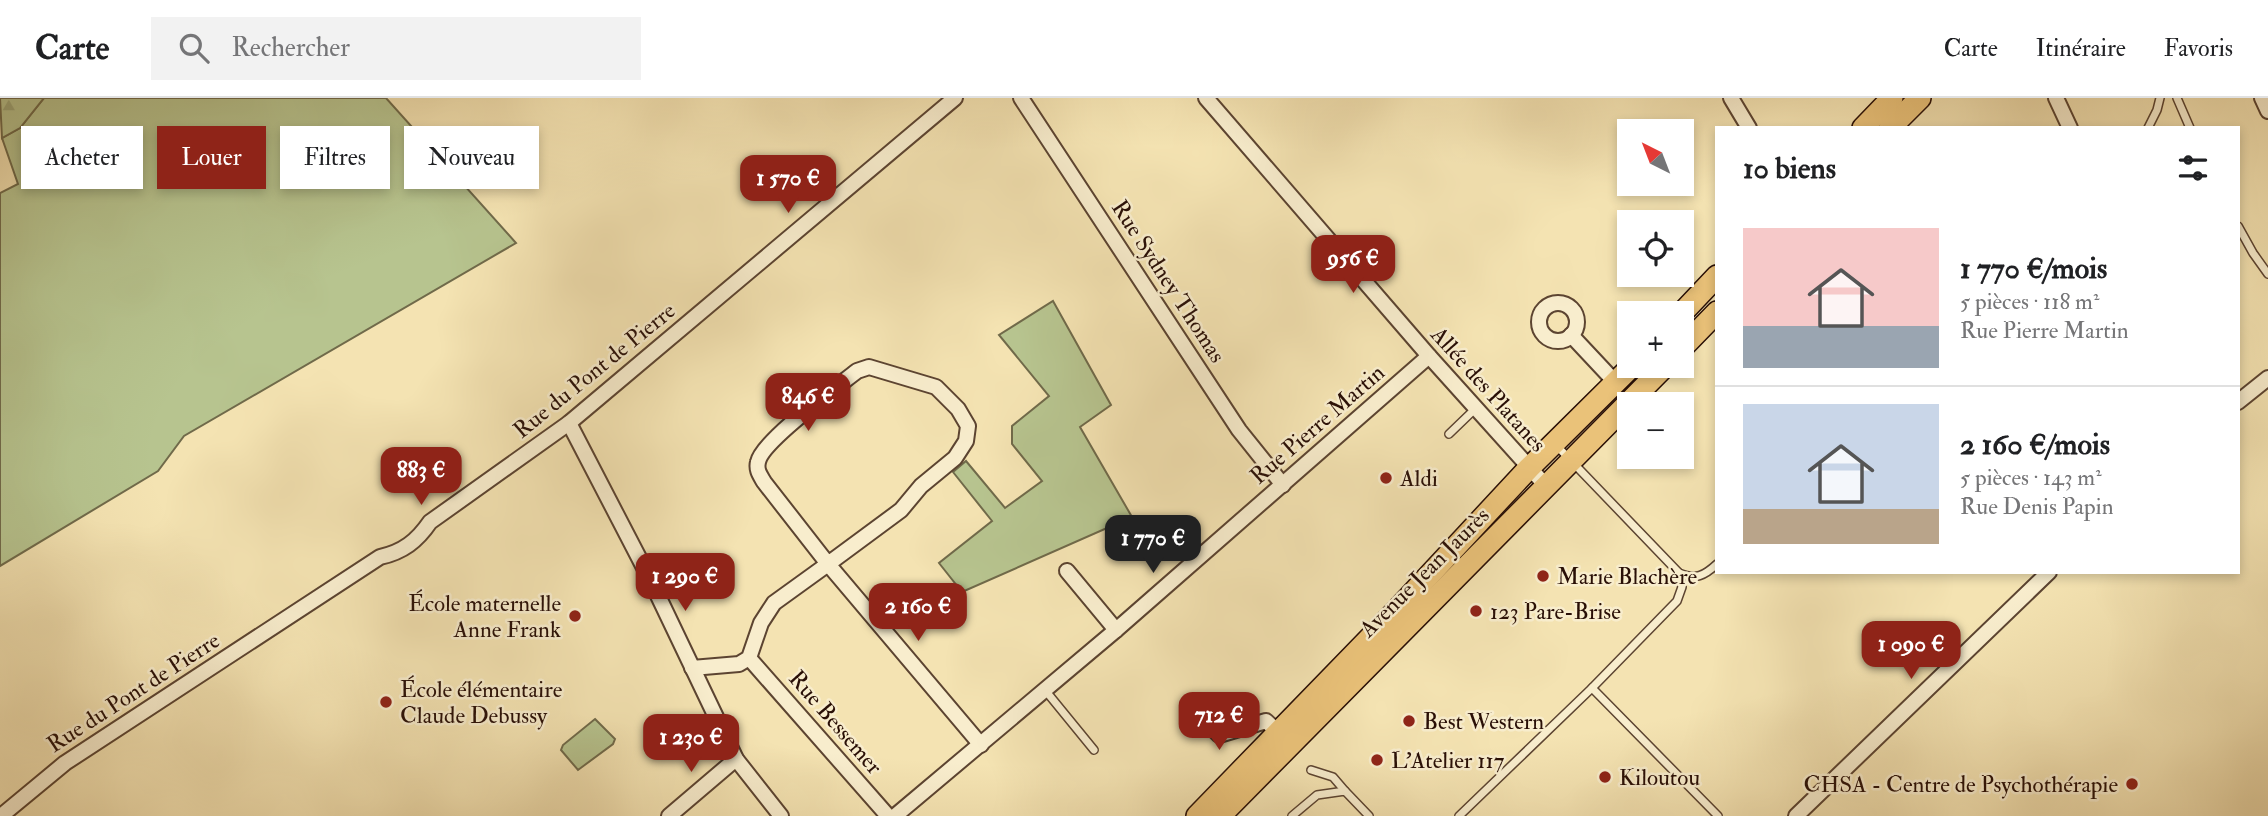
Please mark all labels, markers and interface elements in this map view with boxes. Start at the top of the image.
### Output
search box [151,17,641,80]
text: Carte [35,28,109,69]
icon: search [175,29,213,67]
text: Rechercher [231,32,350,64]
text: Carte [1944,33,1998,64]
text: Itinéraire [2036,33,2126,64]
text: Favoris [2164,33,2233,64]
north arrow [1617,119,1694,196]
map controls [1617,119,1694,469]
chip: Acheter [21,126,143,189]
chip: Louer [157,126,266,189]
chip: Filtres [280,126,390,189]
chip: Nouveau [404,126,539,189]
icon: filters [2174,149,2212,187]
text: 10 biens [1743,150,1836,187]
pin: 1 570 € [723,156,853,215]
text: 1 570 € [756,163,820,192]
street label: Rue Sydney Thomas [1105,194,1232,368]
button: locate [1617,210,1694,287]
pin: 956 € [1304,236,1402,295]
text: 956 € [1327,243,1379,272]
text: 1 770 €/mois [1960,250,2107,287]
icon: home [1799,256,1883,340]
text: 5 pièces · 118 m² [1960,287,2099,316]
street label: Rue du Pont de Pierre [507,296,681,445]
button: + [1617,301,1694,378]
text: Rue Pierre Martin [1960,316,2129,345]
street label: Allée des Platanes [1424,320,1553,458]
street label: Rue Pierre Martin [1244,358,1391,491]
pin: 846 € [759,374,857,433]
text: 846 € [781,381,835,410]
button: − [1617,392,1694,469]
text: 2 160 €/mois [1960,426,2110,463]
icon: home [1799,432,1883,516]
pin: 883 € [372,448,470,507]
text: 883 € [397,455,445,484]
text: 5 pièces · 143 m² [1960,463,2102,492]
place label: Aldi [1399,464,1438,493]
marker: Aldi [1378,470,1394,486]
text: Rue Denis Papin [1960,492,2114,521]
street label: Avenue Jean Jaurès [1352,501,1496,644]
pin: 1 770 € [1088,516,1218,575]
text: 1 770 € [1121,523,1185,552]
pin: 1 290 € [620,554,750,613]
text: 1 290 € [652,561,718,590]
place label: Marie Blachère [1557,562,1697,591]
marker: Marie Blachère [1535,568,1551,584]
pin: 2 160 € [853,584,983,643]
place label: École maternelle Anne Frank [408,589,561,644]
text: 2 160 € [885,591,951,620]
place label: 123 Pare-Brise [1490,597,1621,626]
marker: 123 Pare-Brise [1468,603,1484,619]
marker: École maternelle Anne Frank [567,608,583,624]
pin: 1 090 € [1846,622,1976,681]
street label: Rue du Pont de Pierre [42,626,225,759]
text: 1 090 € [1878,629,1944,658]
street label: Rue Bessemer [782,664,889,781]
place label: École élémentaire Claude Debussy [400,675,563,730]
pin: 712 € [1170,692,1268,752]
marker: École élémentaire Claude Debussy [378,694,394,710]
text: 712 € [1195,700,1243,729]
place label: Best Western [1423,707,1544,736]
marker: Best Western [1401,713,1417,729]
pin: 1 230 € [626,714,756,774]
text: 1 230 € [659,722,723,751]
place label: L'Atelier 117 [1391,746,1505,775]
marker: L'Atelier 117 [1369,752,1385,768]
place label: Kiloutou [1619,763,1700,792]
marker: Kiloutou [1597,769,1613,785]
place label: CHSA - Centre de Psychothérapie [1804,770,2118,800]
marker: CHSA - Centre de Psychothérapie [2124,776,2140,792]

